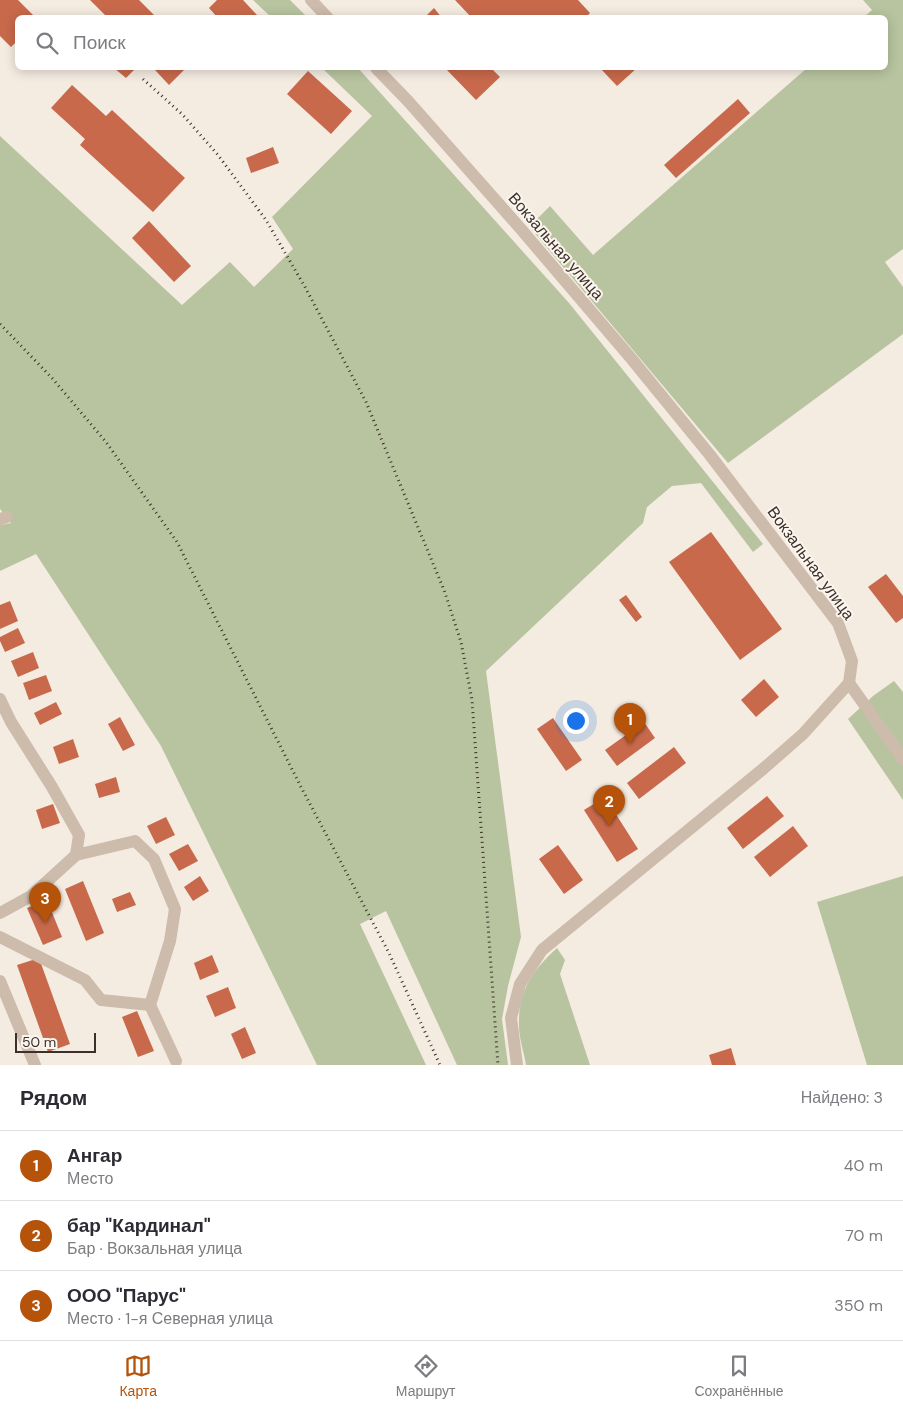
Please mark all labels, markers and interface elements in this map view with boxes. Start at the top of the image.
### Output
search box [15,15,888,70]
icon: search [33,29,61,57]
text: Поиск [73,30,126,55]
street label: Вокзальная улица [504,188,608,304]
street label: Вокзальная улица [763,502,859,624]
pin: 1 [614,703,646,744]
your location [563,708,589,734]
pin: 2 [593,785,625,826]
pin: 3 [29,882,61,923]
scale bar [15,1030,96,1053]
text: 50 m [22,1033,56,1051]
text: Рядом [20,1084,87,1112]
text: Найдено: 3 [801,1087,883,1108]
text: Ангар [67,1143,122,1168]
text: 1 [33,1155,39,1176]
text: 40 m [844,1155,883,1176]
text: Место [67,1168,113,1189]
text: бар "Кардинал" [67,1213,211,1238]
text: 2 [31,1225,41,1246]
text: 70 m [845,1225,883,1246]
text: Бар · Вокзальная улица [67,1238,242,1259]
text: ООО "Парус" [67,1283,186,1308]
text: 3 [31,1295,41,1316]
text: 350 m [834,1295,883,1316]
text: Место · 1-я Северная улица [67,1308,273,1329]
tab: Карта [119,1352,157,1400]
tab: Маршрут [396,1352,456,1400]
tab: Сохранённые [694,1352,784,1400]

